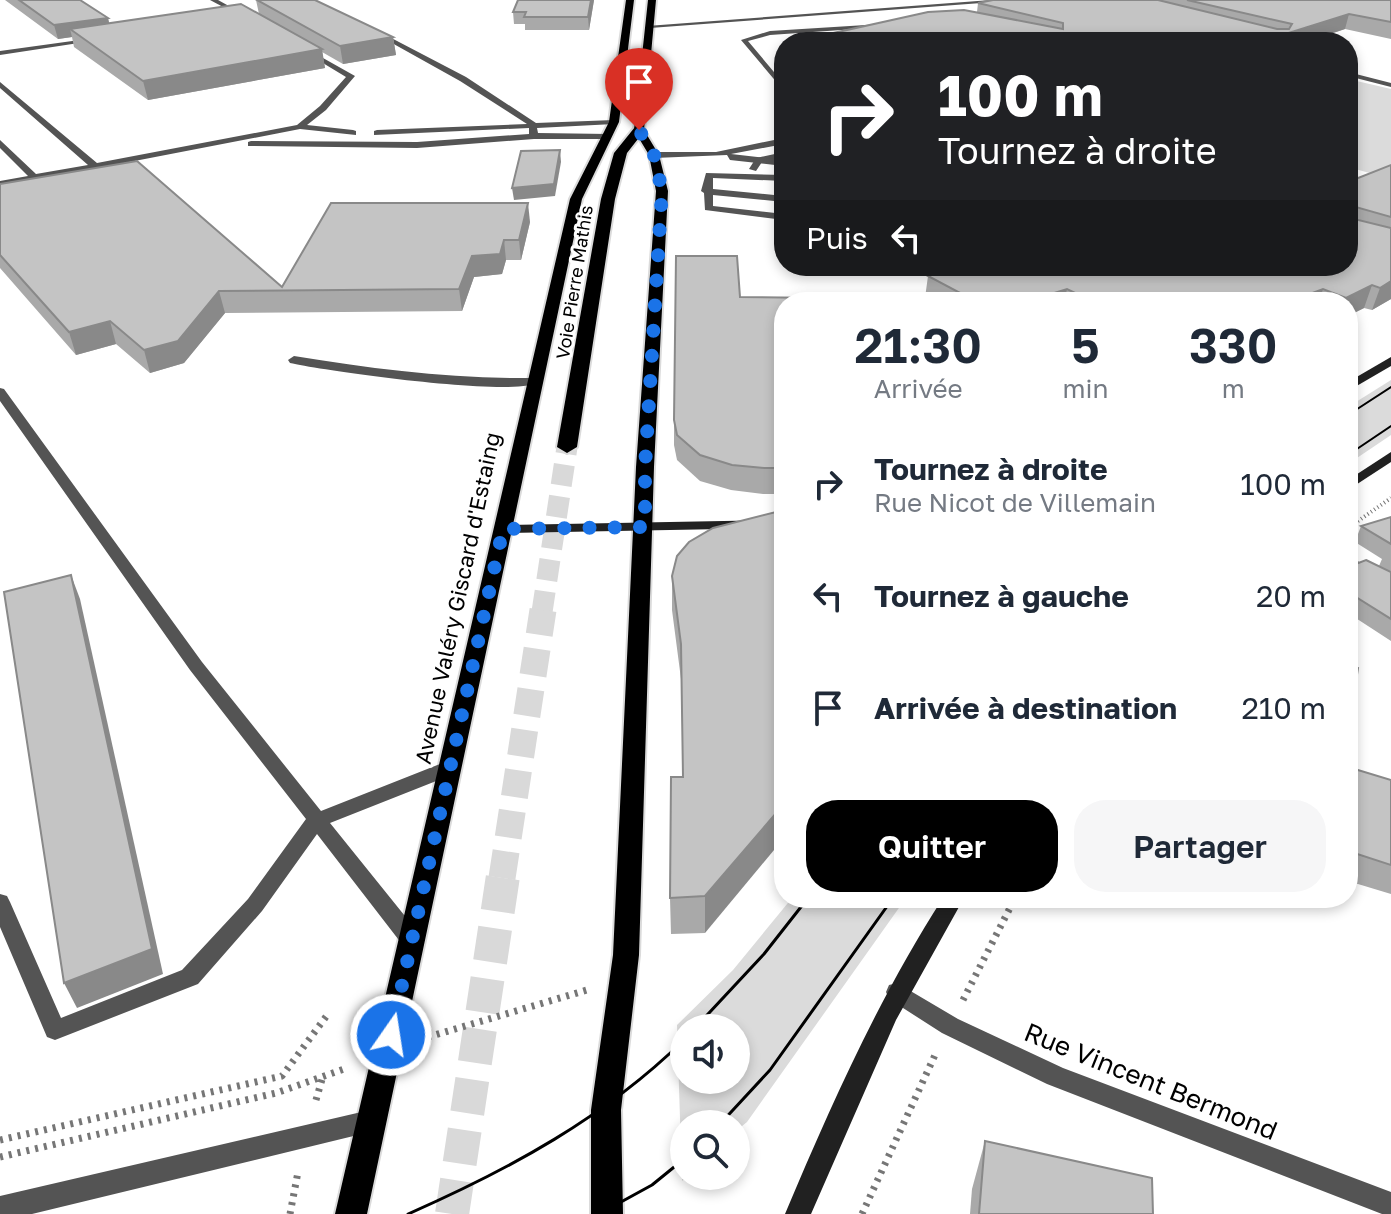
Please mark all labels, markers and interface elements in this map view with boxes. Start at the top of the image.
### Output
pin [605,48,673,130]
icon: arrive [617,60,661,104]
text: 100 m [938,61,1103,128]
icon: right [806,64,910,168]
text: Tournez à droite [938,129,1217,172]
street label: Voie Pierre Mathis [551,203,597,361]
icon: left [884,216,928,260]
text: Puis [806,220,868,256]
text: 21:30 [854,316,982,374]
text: 5 [1071,316,1100,374]
text: 330 [1189,316,1278,374]
text: Arrivée [874,373,963,404]
text: min [1062,373,1108,404]
text: m [1222,373,1245,404]
street label: Avenue Valéry Giscard d'Estaing [409,430,505,766]
text: Tournez à droite [874,451,1108,487]
icon: right [806,462,850,506]
text: 100 m [1240,466,1326,502]
text: Rue Nicot de Villemain [874,487,1156,518]
icon: left [806,574,850,618]
text: Tournez à gauche [874,578,1129,614]
text: 20 m [1256,578,1326,614]
icon: arrive [806,686,850,730]
text: Arrivée à destination [874,690,1177,726]
text: 210 m [1241,690,1326,726]
button: Quitter [806,800,1058,892]
button: Partager [1074,800,1326,892]
position arrow [349,993,433,1077]
map controls [670,1014,750,1190]
button: sound [670,1014,750,1094]
street label: Rue Vincent Bermond [1020,1016,1282,1146]
button: search [670,1110,750,1190]

